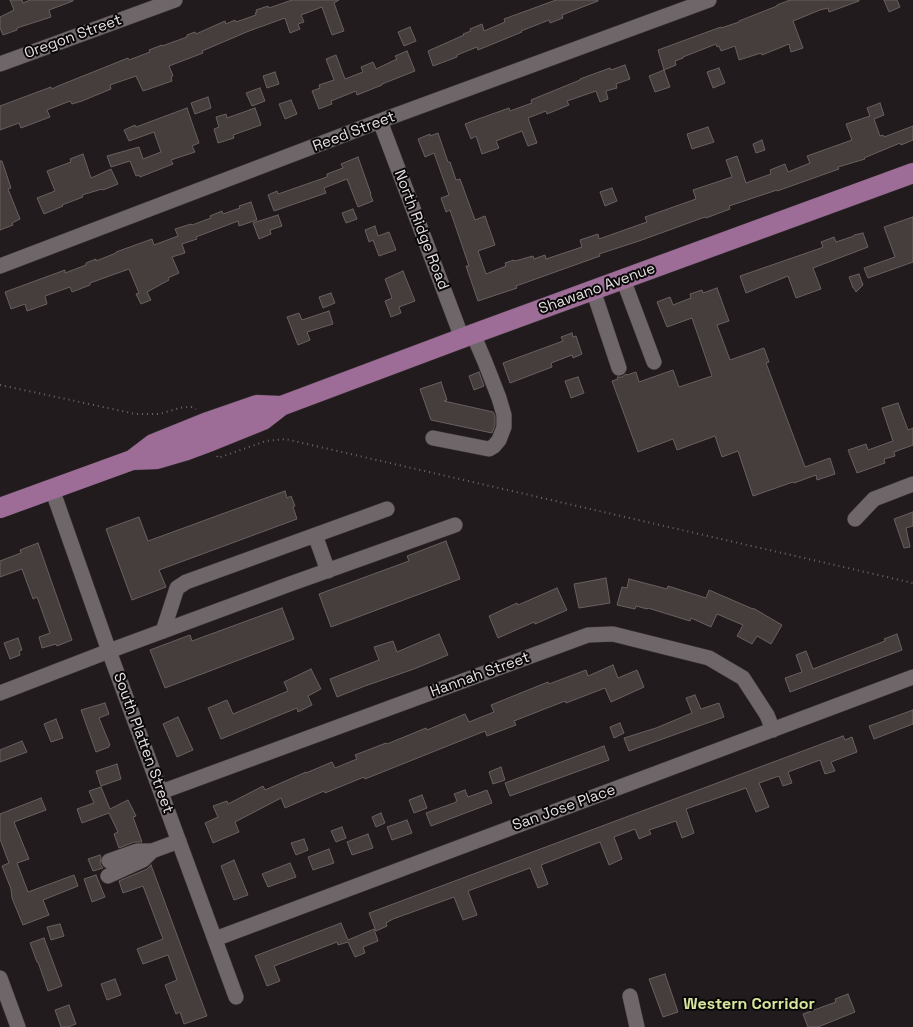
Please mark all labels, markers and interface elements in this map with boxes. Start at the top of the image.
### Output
street label: Oregon Street [22,11,124,63]
street label: Reed Street [310,108,398,156]
street label: North Ridge Road [390,168,452,292]
street label: Shawano Avenue [536,260,658,318]
street label: Hannah Street [428,649,532,701]
street label: South Platten Street [109,670,177,816]
street label: San Jose Place [510,781,618,835]
district label: Western Corridor [683,995,815,1015]

